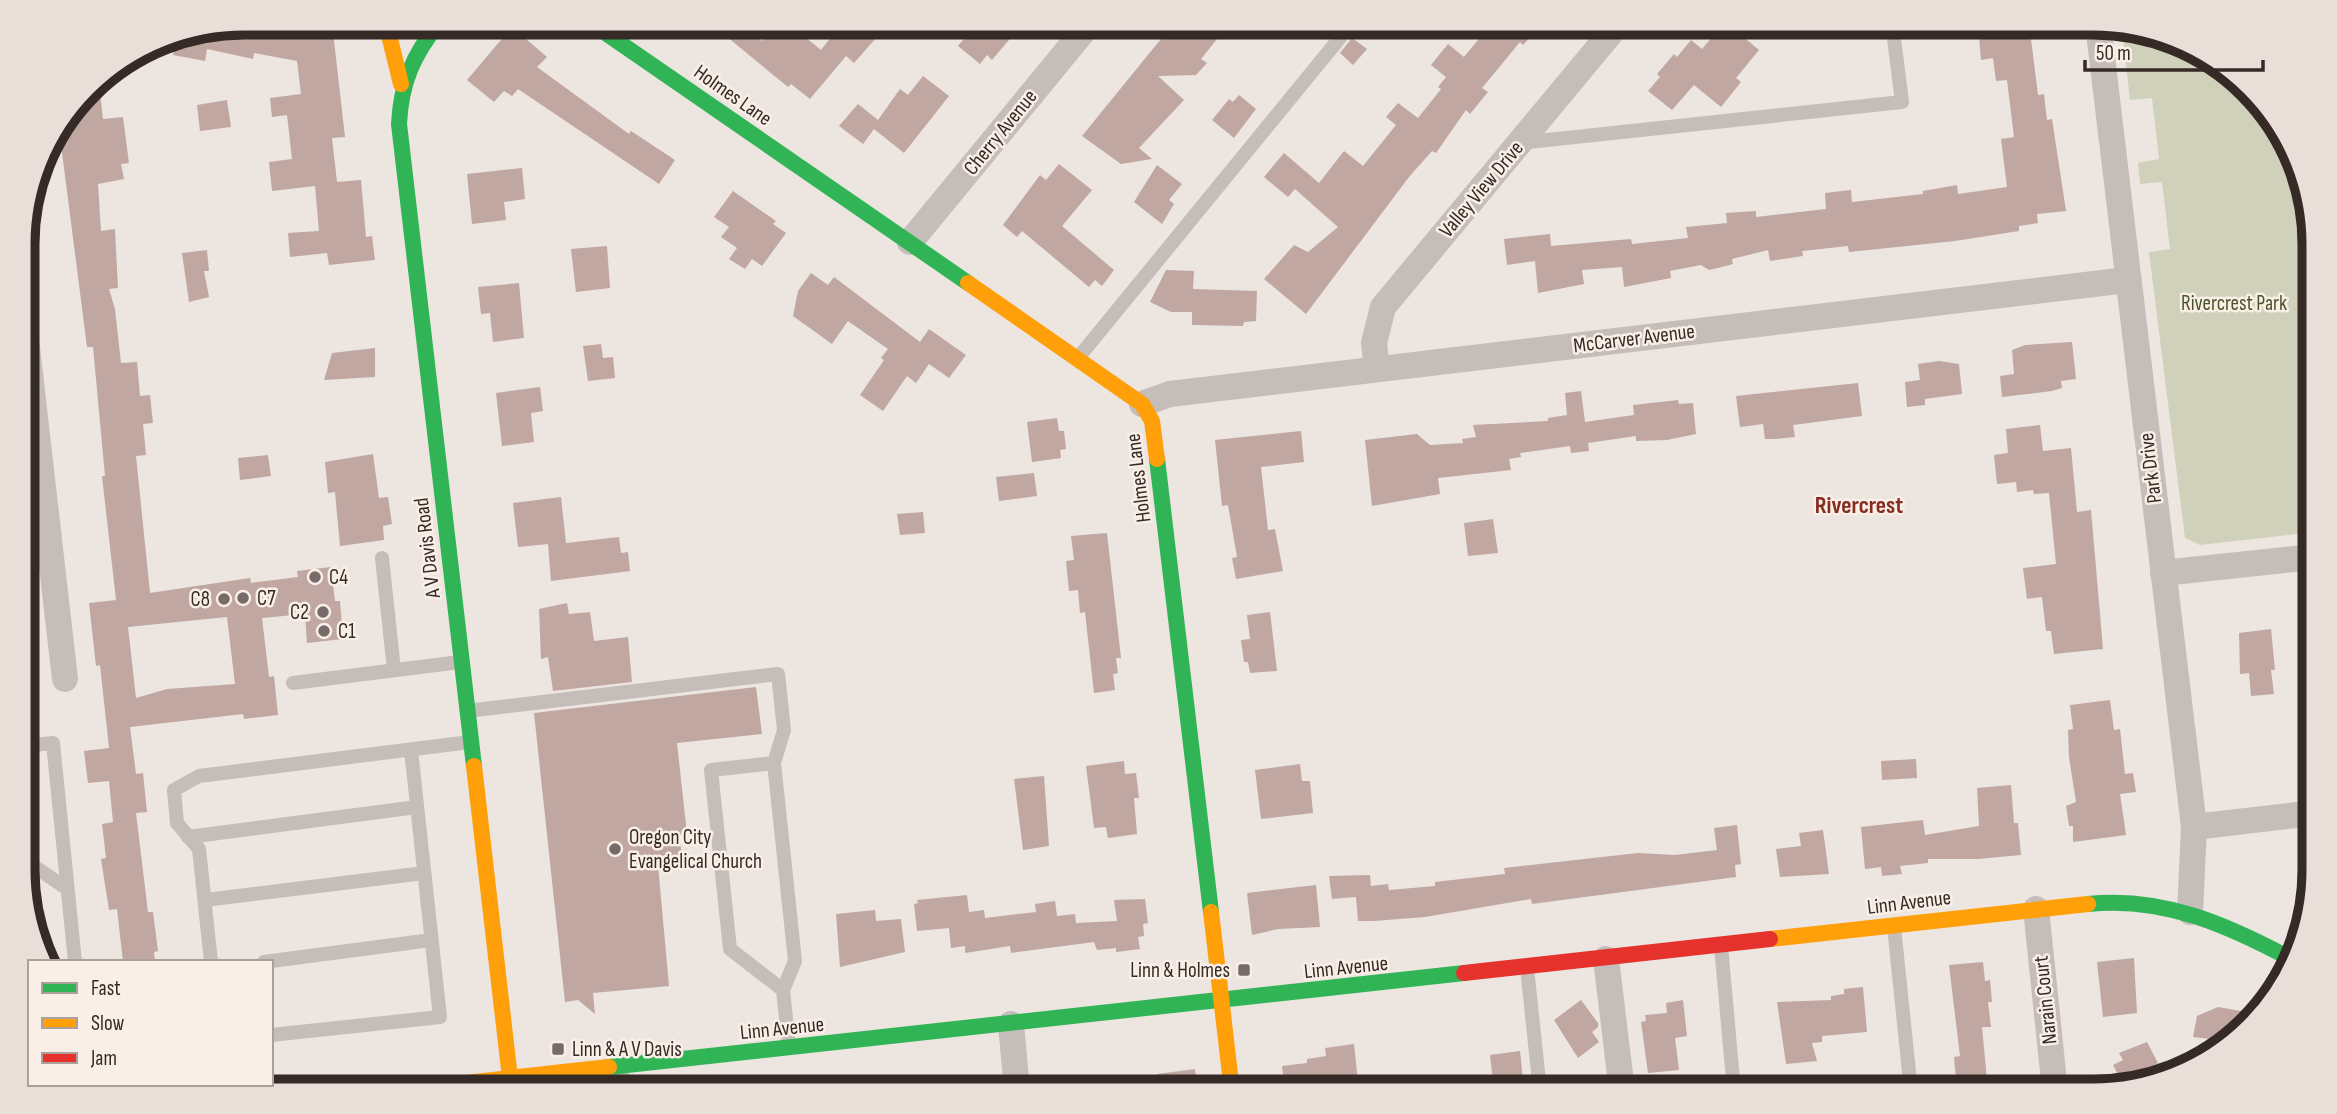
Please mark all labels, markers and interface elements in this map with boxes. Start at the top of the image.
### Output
scale bar [2085,28,2264,72]
text: 50 m [2096,41,2131,66]
street label: Holmes Lane [689,60,776,131]
street label: Cherry Avenue [958,85,1042,180]
street label: Valley View Drive [1434,136,1529,243]
park label: Rivercrest Park [2181,291,2287,316]
street label: McCarver Avenue [1572,319,1696,358]
street label: Park Drive [2134,431,2167,505]
street label: Holmes Lane [1121,432,1156,524]
district label: Rivercrest [1815,491,1903,520]
street label: A V Davis Road [409,496,446,601]
place label: C4 [329,565,348,590]
marker: C4 [307,569,323,585]
place label: C7 [257,586,276,611]
place label: C8 [191,587,210,612]
marker: C7 [235,590,251,606]
marker: C8 [216,591,232,607]
place label: C2 [290,600,309,625]
marker: C2 [315,604,331,620]
place label: C1 [338,619,356,644]
marker: C1 [316,623,332,639]
place label: Oregon City Evangelical Church [629,825,762,874]
marker: Oregon City Evangelical Church [607,841,623,857]
street label: Linn Avenue [1866,885,1952,920]
street label: Linn Avenue [1303,951,1389,984]
street label: Narain Court [2028,954,2063,1046]
place label: Linn & Holmes [1130,958,1230,983]
legend [28,960,273,1086]
marker: Linn & Holmes [1236,962,1252,978]
text: Fast [91,976,121,1001]
text: Slow [91,1011,125,1036]
street label: Linn Avenue [739,1012,825,1045]
place label: Linn & A V Davis [572,1037,682,1062]
marker: Linn & A V Davis [550,1041,566,1057]
text: Jam [90,1046,117,1071]

